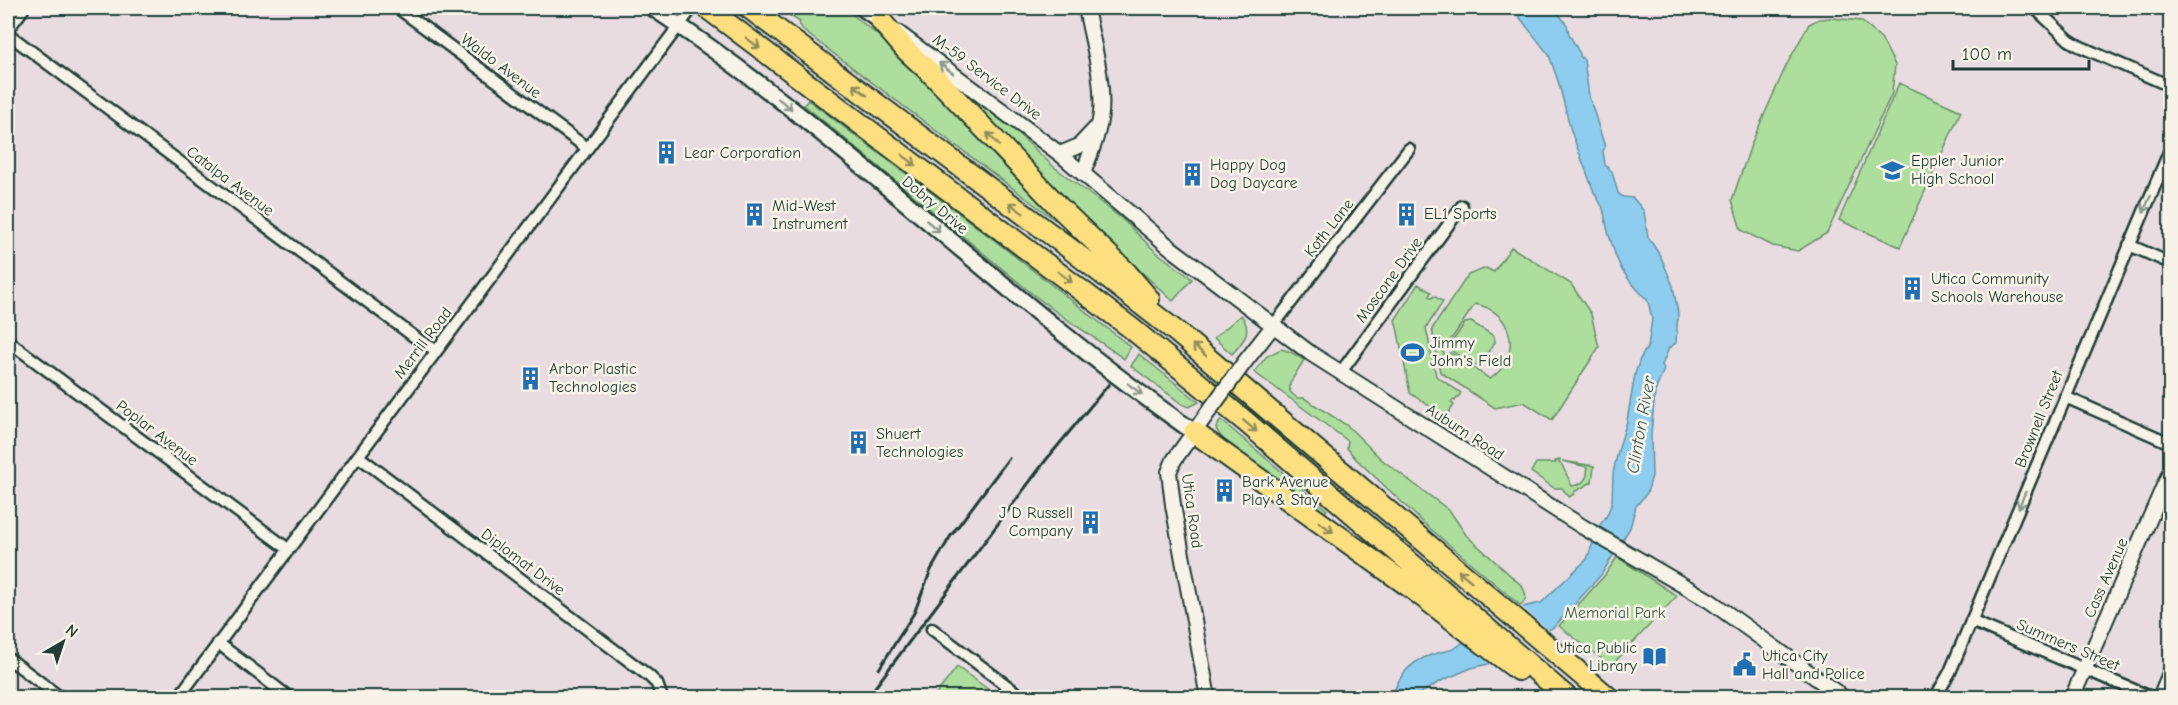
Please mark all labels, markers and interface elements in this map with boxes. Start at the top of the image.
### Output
street label: Waldo Avenue [457,30,545,102]
street label: M-59 Service Drive [929,30,1045,124]
scale bar [1953,33,2090,71]
one-way arrow [745,36,761,49]
text: 100 m [1962,44,2012,65]
one-way arrow [939,62,955,75]
one-way arrow [852,84,868,97]
one-way arrow [777,97,792,111]
one-way arrow [986,131,1001,146]
building icon: Lear Corporation [653,140,679,166]
street label: Catalpa Avenue [183,142,277,220]
place label: Lear Corporation [684,144,801,162]
place label: Eppler Junior High School [1911,152,2004,188]
one-way arrow [901,154,917,166]
place label: Happy Dog Dog Daycare [1210,156,1298,192]
school or university icon: Eppler Junior High School [1880,157,1906,183]
building icon: Happy Dog Dog Daycare [1179,161,1205,187]
street label: Dobry Drive [898,172,972,238]
one-way arrow [2141,194,2152,213]
street label: Koth Lane [1301,195,1357,261]
place label: Mid-West Instrument [772,197,848,233]
one-way arrow [1008,201,1024,214]
building icon: EL1 Sports [1393,201,1419,227]
building icon: Mid-West Instrument [741,202,767,228]
place label: EL1 Sports [1424,205,1497,223]
one-way arrow [925,220,941,233]
street label: Moscone Drive [1352,234,1426,326]
place label: Utica Community Schools Warehouse [1931,270,2064,306]
one-way arrow [1057,271,1073,284]
building icon: Utica Community Schools Warehouse [1900,275,1926,301]
street label: Merrill Road [390,304,456,382]
place label: Jimmy John's Field [1430,334,1511,370]
sports icon: Jimmy John's Field [1399,339,1425,365]
one-way arrow [1192,343,1207,357]
place label: Arbor Plastic Technologies [549,360,637,396]
building icon: Arbor Plastic Technologies [518,365,544,391]
street label: Brownell Street [2011,367,2067,470]
water label: Clinton River [1622,374,1660,475]
one-way arrow [1126,382,1142,395]
street label: Poplar Avenue [113,396,201,470]
street label: Auburn Road [1423,400,1507,464]
one-way arrow [1242,419,1258,432]
place label: Shuert Technologies [876,425,964,461]
building icon: Shuert Technologies [845,430,871,456]
street label: Utica Road [1178,473,1206,549]
place label: Bark Avenue Play & Stay [1242,473,1328,509]
building icon: Bark Avenue Play & Stay [1211,478,1237,504]
one-way arrow [2016,490,2027,508]
place label: J D Russell Company [999,504,1074,540]
building icon: J D Russell Company [1078,509,1104,535]
one-way arrow [1318,521,1334,534]
street label: Diplomat Drive [478,525,568,599]
street label: Cass Avenue [2080,535,2132,621]
one-way arrow [1457,569,1473,582]
park label: Memorial Park [1565,604,1666,622]
north arrow [33,612,93,672]
street label: Summers Street [2014,615,2122,675]
text: N [62,621,82,641]
place label: Utica Public Library [1556,639,1638,675]
library icon: Utica Public Library [1642,644,1668,670]
place label: Utica City Hall and Police [1762,647,1865,683]
public building icon: Utica City Hall and Police [1731,652,1757,678]

